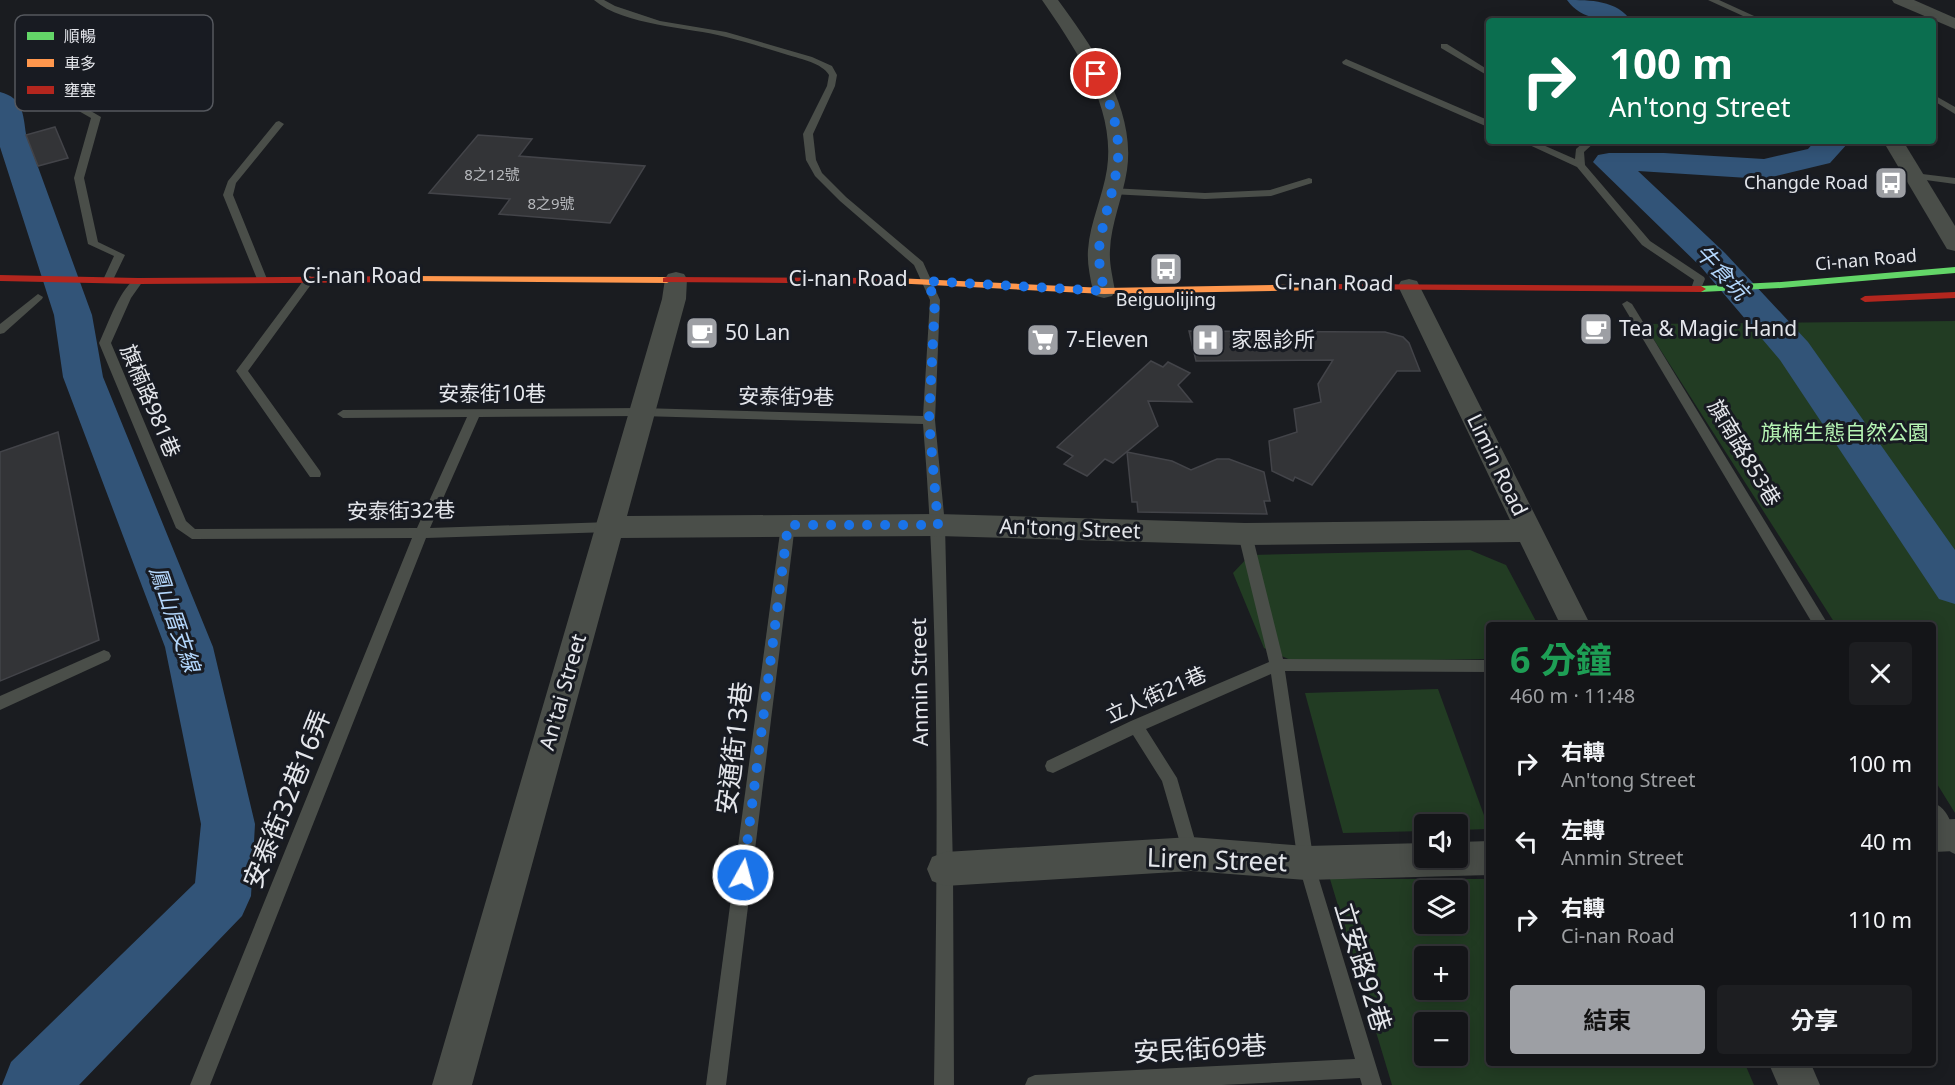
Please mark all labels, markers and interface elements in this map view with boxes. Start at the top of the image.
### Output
legend [15,15,213,111]
text: 順暢 [64,25,96,47]
text: 100 m [1609,34,1733,91]
icon: right [1510,42,1588,120]
pin [1070,48,1121,99]
text: 車多 [64,52,96,74]
icon: arrive [1079,57,1112,90]
text: 壅塞 [64,79,96,101]
text: An'tong Street [1609,88,1791,125]
house number: 8之12號 [464,164,520,184]
bus stop icon: Changde Road [1873,165,1909,201]
place label: Changde Road [1744,170,1868,194]
house number: 8之9號 [527,193,575,213]
water label: 牛食坑 [1689,237,1758,308]
street label: Ci-nan Road [1814,243,1918,275]
bus stop icon: Beiguolijing [1148,251,1184,287]
street label: Ci-nan Road [302,261,422,289]
street label: Ci-nan Road [788,264,908,292]
street label: Ci-nan Road [1274,267,1394,297]
place label: Beiguolijing [1116,287,1216,311]
cafe icon: Tea & Magic Hand [1578,311,1614,347]
place label: Tea & Magic Hand [1619,314,1797,342]
cafe icon: 50 Lan [684,315,720,351]
place label: 50 Lan [725,318,790,346]
supermarket icon: 7-Eleven [1025,322,1061,358]
hospital icon: 家恩診所 [1190,322,1226,358]
place label: 7-Eleven [1066,325,1149,353]
place label: 家恩診所 [1231,325,1315,353]
street label: 旗楠路981巷 [115,340,187,461]
street label: 安泰街10巷 [438,379,546,407]
street label: 安泰街9巷 [738,381,834,411]
street label: 旗南路853巷 [1702,394,1788,511]
street label: Limin Road [1461,409,1535,520]
park label: 旗楠生態自然公園 [1761,418,1929,446]
street label: 安泰街32巷 [347,495,455,525]
street label: An'tong Street [999,512,1141,544]
water label: 鳳山厝支線 [144,562,209,678]
street label: Anmin Street [904,617,934,747]
street label: An'tai Street [532,630,592,753]
text: 6 分鐘 [1510,635,1612,684]
button: close [1849,642,1912,705]
street label: 立人街21巷 [1101,659,1211,729]
street label: 安通街13巷 [707,679,759,816]
text: 460 m · 11:48 [1510,682,1635,709]
street label: 安泰街32巷16弄 [234,704,338,893]
text: 右轉 [1561,736,1605,766]
icon: right [1510,747,1543,780]
text: 100 m [1848,748,1912,778]
text: An'tong Street [1561,766,1695,793]
map controls [1414,814,1468,1066]
button: sound [1414,814,1468,868]
text: 左轉 [1561,814,1605,844]
icon: left [1510,825,1543,858]
text: 40 m [1861,826,1912,856]
street label: Liren Street [1146,839,1288,879]
position arrow [711,843,775,907]
text: Anmin Street [1561,844,1683,871]
button: layers [1414,880,1468,934]
text: 右轉 [1561,892,1605,922]
street label: 立安路92巷 [1327,897,1401,1036]
icon: right [1510,903,1543,936]
text: 110 m [1848,904,1912,934]
text: Ci-nan Road [1561,922,1674,949]
button: + [1414,946,1468,1000]
button: 結束 [1510,985,1705,1054]
button: 分享 [1717,985,1912,1054]
button: − [1414,1012,1468,1066]
street label: 安民街69巷 [1132,1027,1268,1069]

